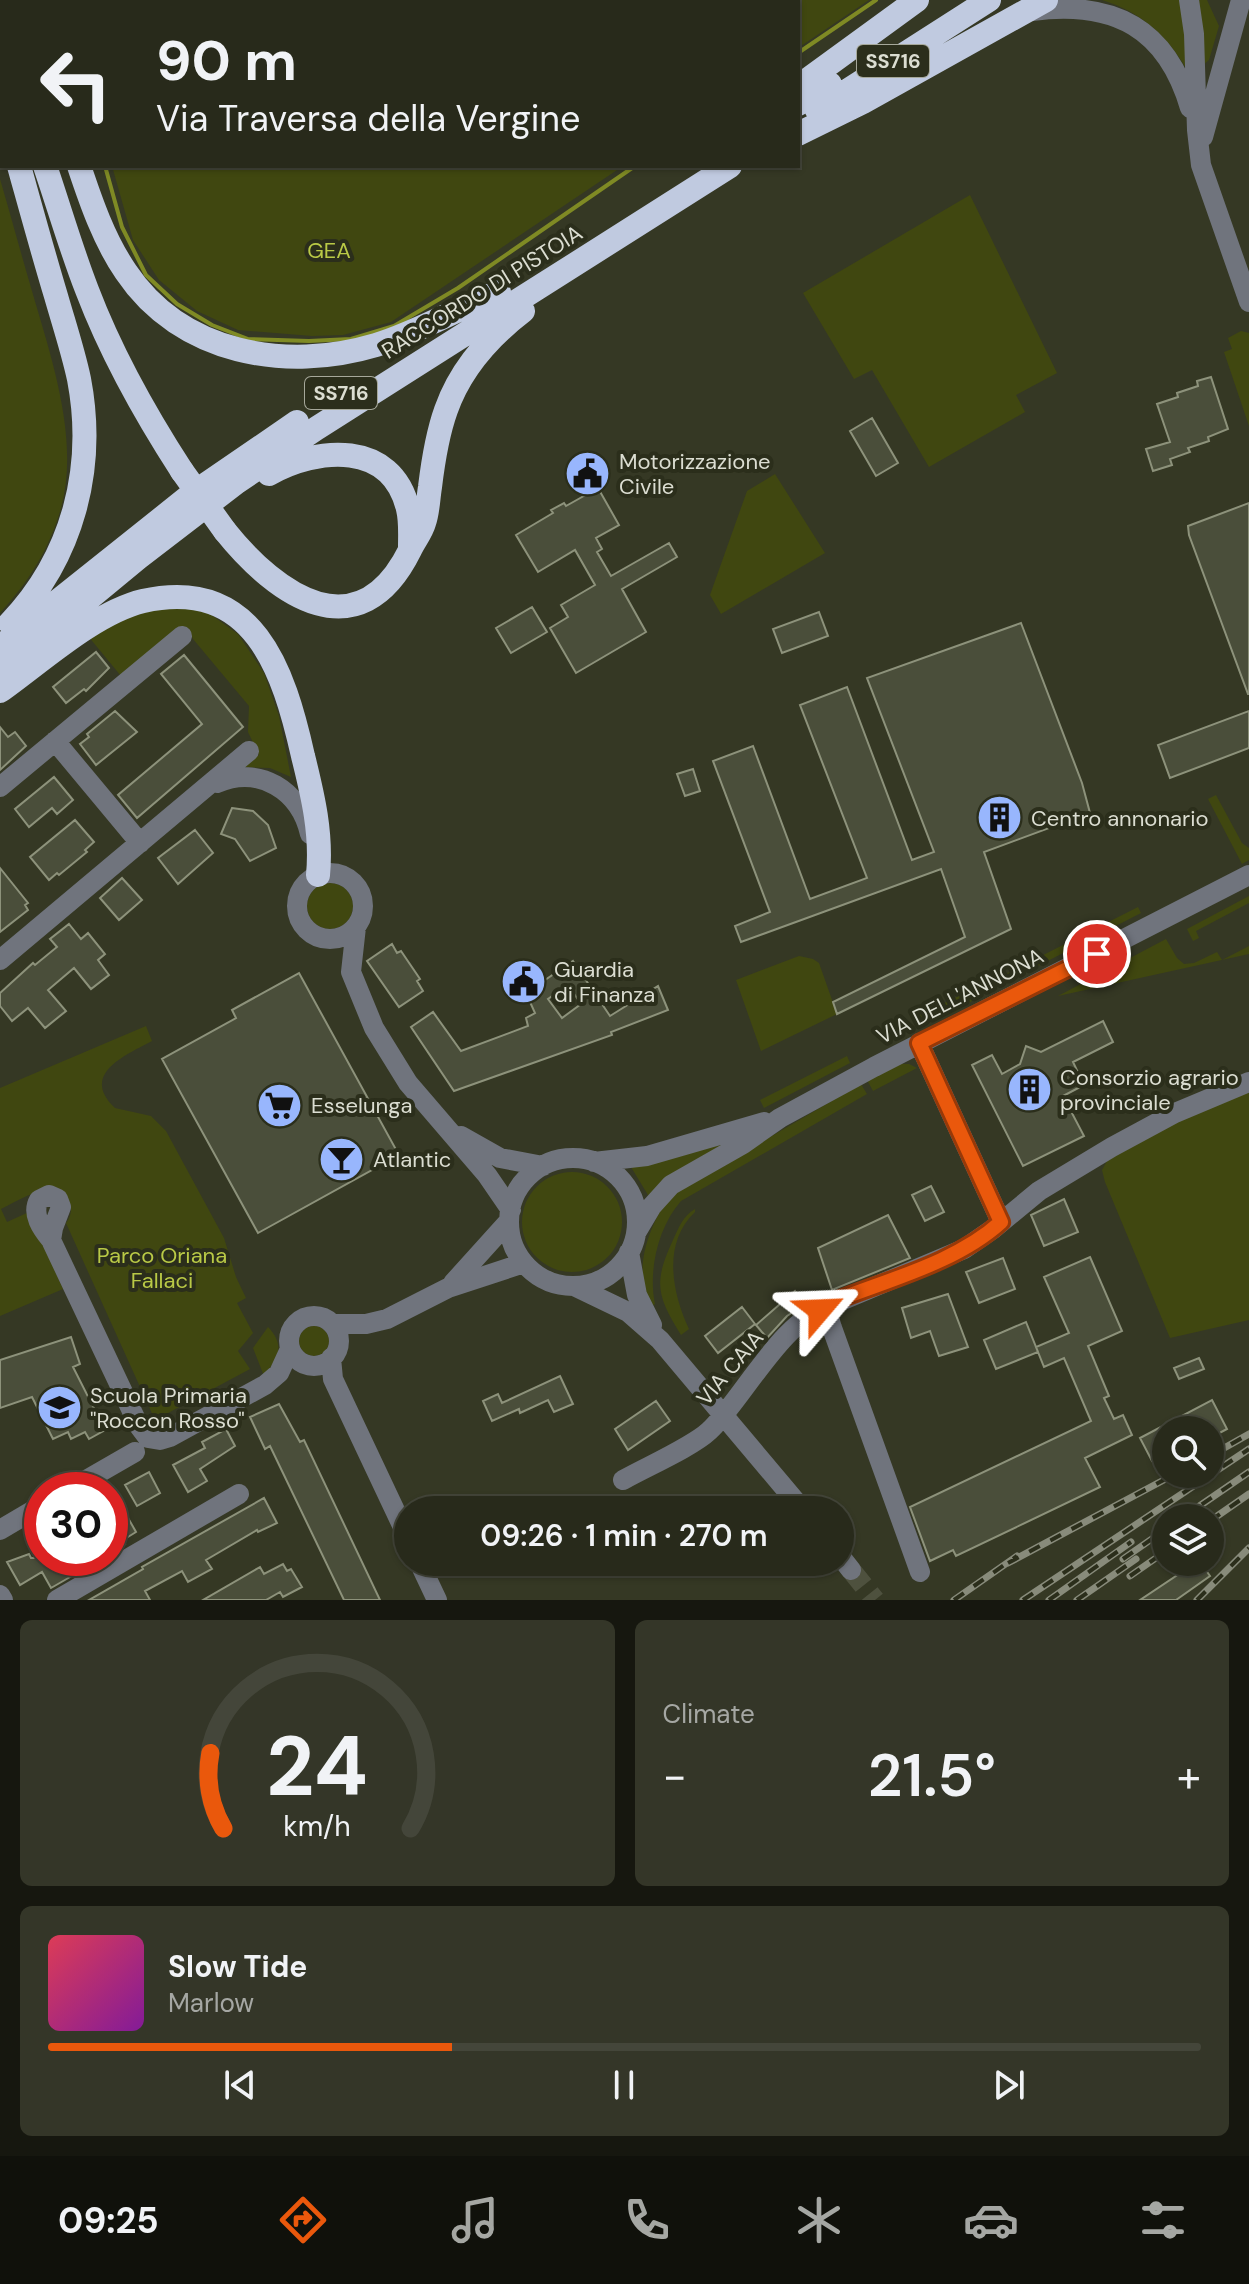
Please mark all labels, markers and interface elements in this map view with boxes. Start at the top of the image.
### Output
text: 90 m [156,24,297,97]
icon: left [24,32,128,136]
road number: SS716 [857,45,929,77]
text: Via Traversa della Vergine [156,95,580,142]
street label: RACCORDO DI PISTOIA [376,218,588,366]
park label: GEA [307,236,351,265]
road number: SS716 [305,377,377,409]
place label: Motorizzazione Civile [619,447,771,501]
public building icon: Motorizzazione Civile [564,450,612,498]
building icon: Centro annonario [976,794,1024,842]
place label: Centro annonario [1031,804,1208,833]
pin [1063,920,1131,988]
icon: arrive [1075,932,1119,976]
street label: VIA DELL'ANNONA [872,941,1048,1051]
place label: Guardia di Finanza [554,955,655,1009]
public building icon: Guardia di Finanza [499,958,547,1006]
place label: Consorzio agrario provinciale [1060,1063,1239,1117]
building icon: Consorzio agrario provinciale [1005,1066,1053,1114]
supermarket icon: Esselunga [256,1081,304,1129]
place label: Esselunga [311,1091,412,1120]
bar icon: Atlantic [318,1135,366,1183]
place label: Atlantic [373,1145,451,1174]
park label: Parco Oriana Fallaci [97,1241,227,1295]
position arrow [778,1268,862,1352]
street label: VIA CAIA [690,1324,770,1412]
place label: Scuola Primaria "Roccon Rosso" [90,1381,247,1435]
school or university icon: Scuola Primaria "Roccon Rosso" [35,1384,83,1432]
map controls [1152,1416,1224,1576]
button: search [1152,1416,1224,1488]
speed limit sign: 30 [24,1472,128,1576]
button: layers [1152,1504,1224,1576]
text: 09:26 · 1 min · 270 m [480,1516,768,1555]
text: Climate [663,1697,755,1731]
text: 24 [267,1712,368,1821]
text: 21.5° [868,1736,996,1815]
text: − [663,1747,687,1805]
text: + [1177,1747,1201,1805]
text: km/h [283,1808,351,1845]
text: Slow Tide [168,1947,307,1986]
text: Marlow [168,1986,254,2020]
icon: previous [218,2063,262,2107]
icon: pause [602,2063,646,2107]
icon: next [987,2063,1031,2107]
icon: directions [275,2192,331,2248]
icon: music [447,2192,503,2248]
icon: phone [619,2192,675,2248]
icon: climate [791,2192,847,2248]
icon: car [963,2192,1019,2248]
icon: filters [1135,2192,1191,2248]
text: 09:25 [58,2197,159,2244]

